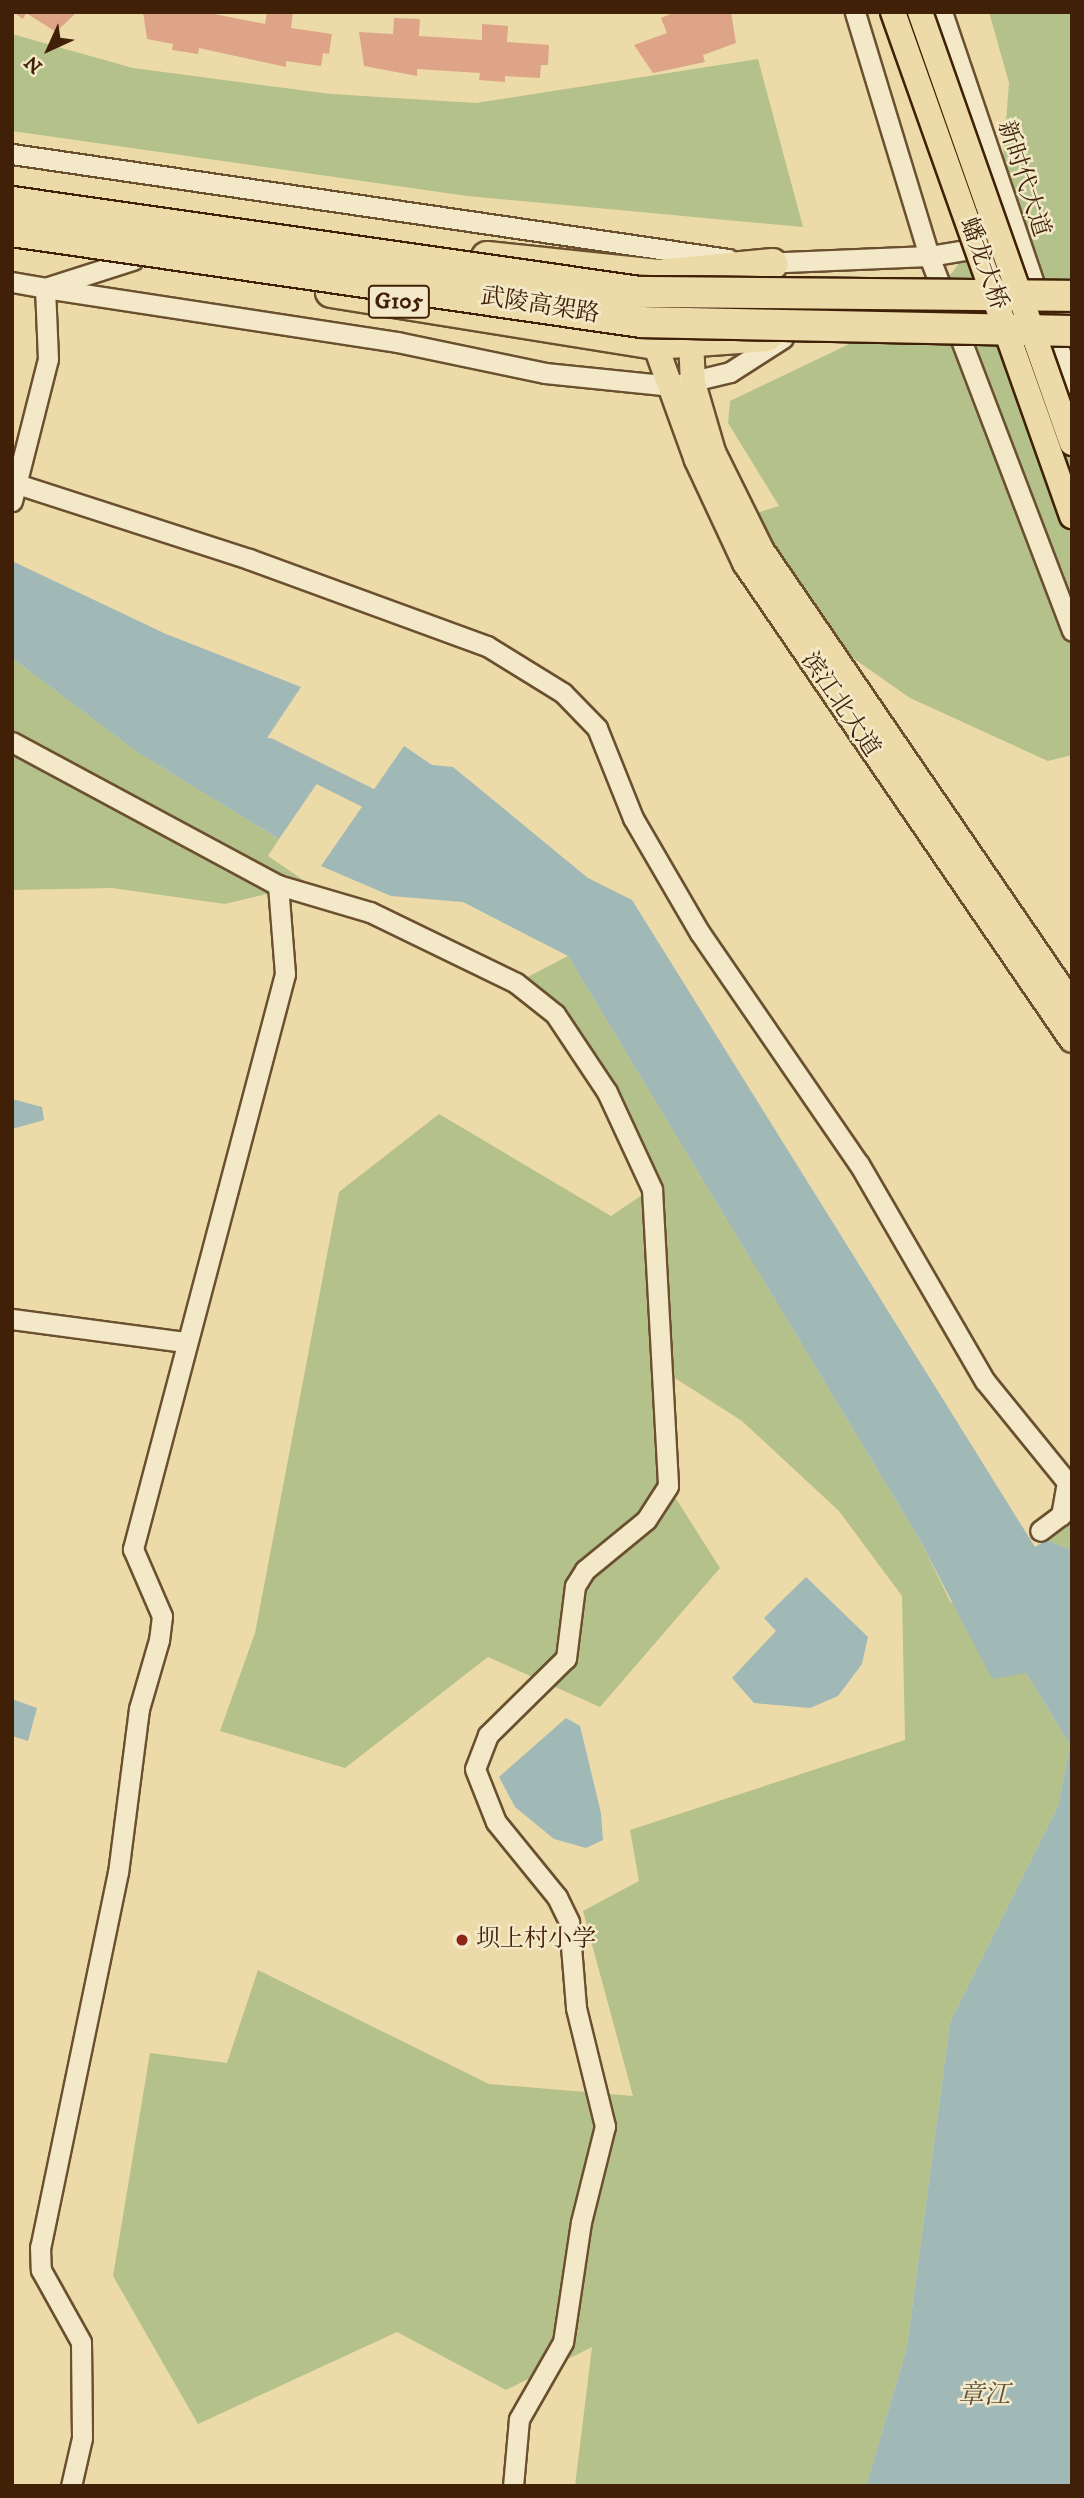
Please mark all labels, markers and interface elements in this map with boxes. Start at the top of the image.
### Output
north arrow [14,14,84,84]
text: N [20,51,47,78]
street label: 新时代大道 [991,117,1055,241]
street label: 蟠龙大桥 [953,214,1013,314]
road number: G105 [368,282,430,322]
street label: 武陵高架路 [478,282,602,330]
street label: 滨江北大道 [795,647,885,763]
place label: 坝上村小学 [476,1926,596,1954]
marker: 坝上村小学 [454,1932,470,1948]
water label: 章江 [958,2380,1010,2412]

